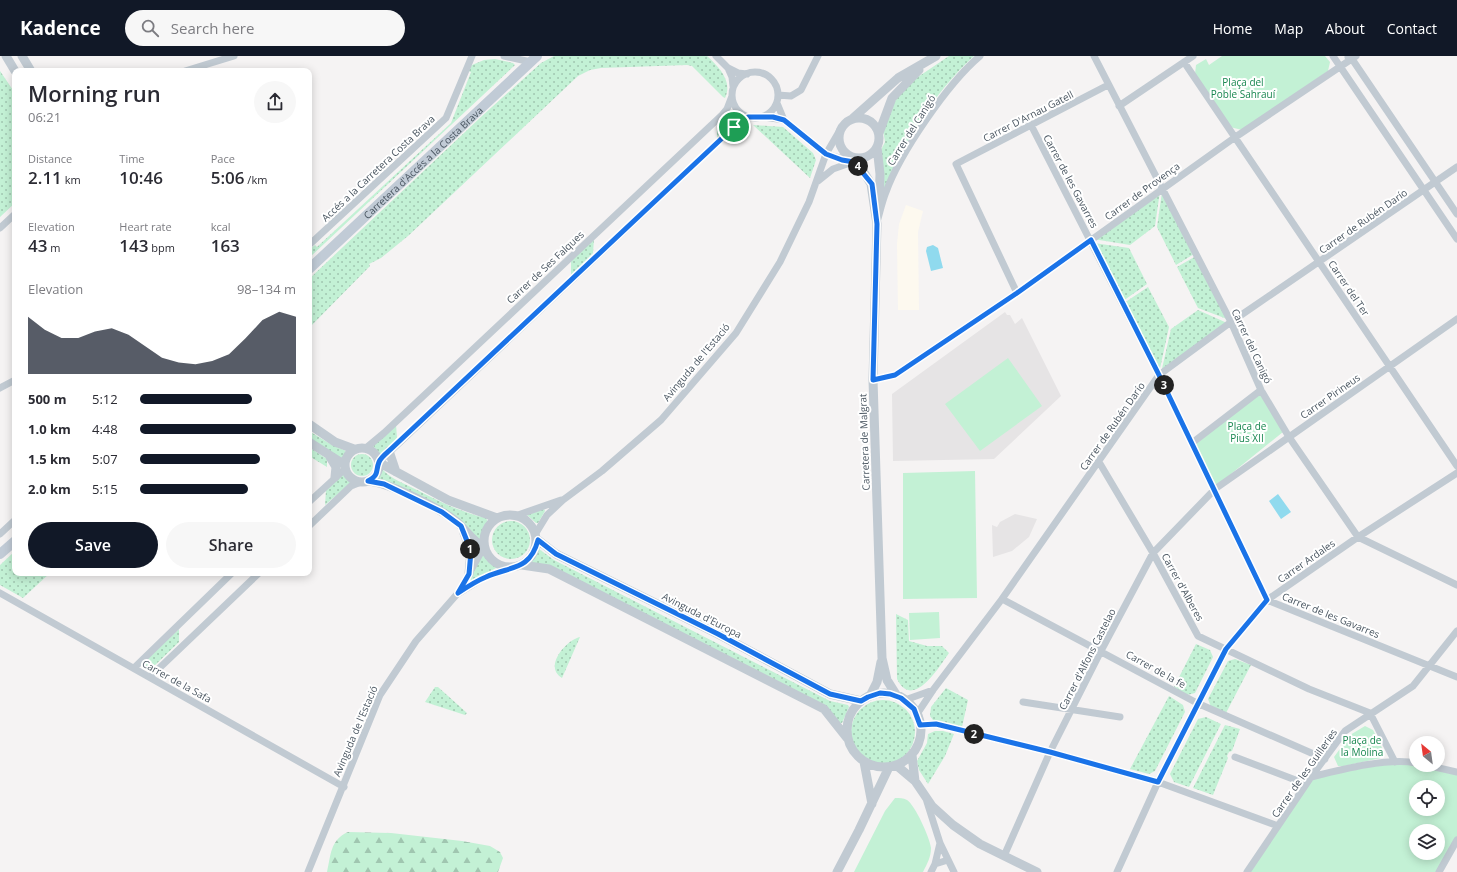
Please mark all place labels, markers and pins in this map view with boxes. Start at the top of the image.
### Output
pin [717,110,751,144]
pin: 4 [848,156,868,176]
pin: 3 [1154,375,1174,395]
pin: 1 [460,539,480,559]
pin: 2 [964,724,984,744]

